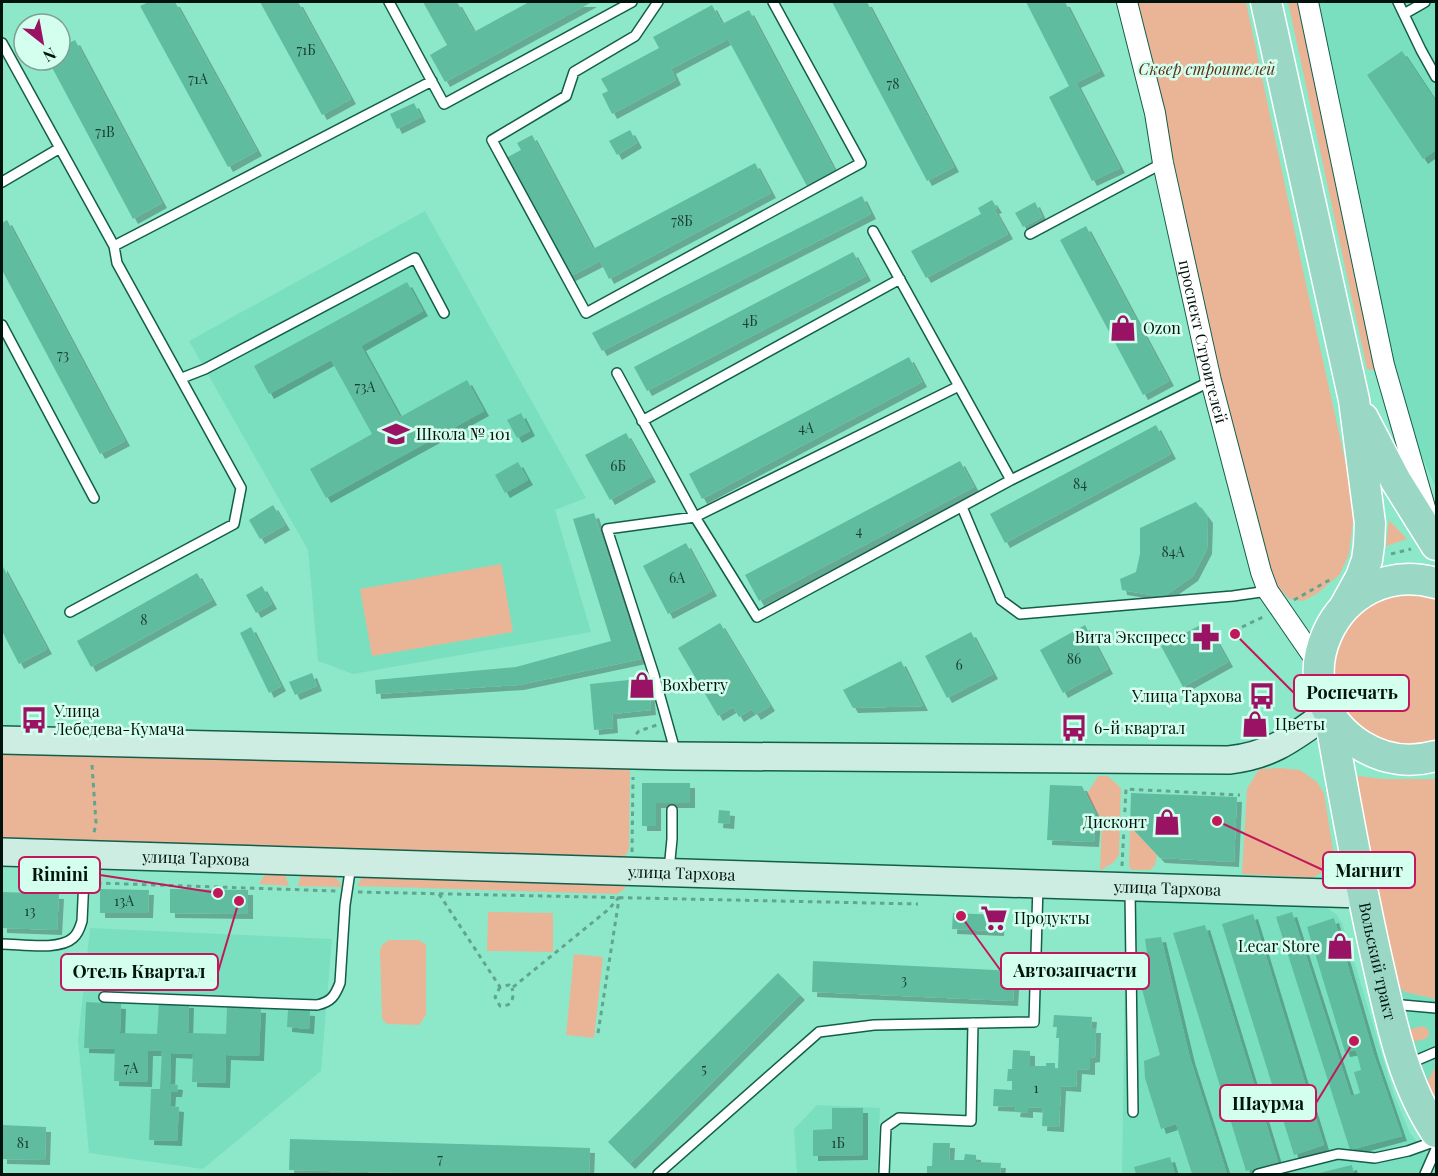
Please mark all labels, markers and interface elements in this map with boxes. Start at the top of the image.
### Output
north arrow [12,12,72,72]
house number: 71Б [296,40,316,59]
text: N [39,43,60,67]
park label: Cквер cтроителей [1139,58,1276,79]
house number: 71А [188,69,208,88]
house number: 78 [887,74,899,93]
house number: 71В [95,122,115,141]
house number: 78Б [671,211,693,230]
street label: проспект Строителей [1175,258,1233,425]
house number: 4Б [742,311,758,330]
shop icon: Ozon [1108,313,1138,343]
place label: Ozon [1143,317,1181,338]
house number: 73 [57,345,69,364]
house number: 73А [355,377,376,396]
house number: 4А [798,418,814,437]
school or university icon: Школа № 101 [381,419,411,449]
place label: Школа № 101 [416,423,511,444]
house number: 6Б [610,456,626,475]
house number: 84 [1073,474,1087,493]
house number: 4 [856,521,863,540]
house number: 84А [1161,542,1185,561]
house number: 6А [669,568,685,587]
house number: 8 [140,610,148,629]
pharmacy icon: Вита Экспресс [1191,622,1221,652]
place label: Вита Экспресс [1075,626,1186,647]
house number: 86 [1067,649,1081,668]
house number: 6 [955,655,963,674]
shop icon: Boxberry [627,670,657,700]
place label: Boxberry [662,674,728,695]
callout: Роспечать [1294,675,1409,711]
text: Роспечать [1306,680,1398,704]
bus stop icon: Улица Тархова [1247,681,1277,711]
place label: Улица Тархова [1131,685,1242,706]
place label: Улица Лебедева-Кумача [53,700,184,739]
bus stop icon: Улица Лебедева-Кумача [19,705,49,735]
shop icon: Цветы [1240,709,1270,739]
bus stop icon: 6-й квартал [1059,713,1089,743]
place label: Цветы [1275,713,1325,734]
place label: 6-й квартал [1094,717,1185,738]
shop icon: Дисконт [1152,807,1182,837]
place label: Дисконт [1083,811,1147,832]
street label: улица Тархова [141,845,250,870]
callout: Магнит [1323,852,1415,888]
callout: Rimini [19,857,100,893]
text: Магнит [1335,858,1404,882]
street label: улица Тархова [627,860,736,885]
text: Rimini [32,862,89,886]
street label: улица Тархова [1112,875,1222,900]
house number: 13А [114,891,134,910]
street label: Вольский тракт [1355,900,1402,1022]
house number: 13 [24,901,36,920]
supermarket icon: Продукты [979,903,1009,933]
place label: Продукты [1014,907,1090,928]
shop icon: Lecar Store [1325,931,1355,961]
place label: Lecar Store [1238,935,1320,956]
callout: Автозапчасти [1001,953,1149,989]
callout: Отель Квартал [61,954,218,990]
text: Автозапчасти [1012,958,1137,982]
text: Отель Квартал [73,959,206,983]
house number: 3 [901,970,907,989]
house number: 7А [124,1058,138,1077]
house number: 5 [701,1059,707,1078]
house number: 1 [1033,1078,1039,1097]
callout: Шаурма [1220,1085,1316,1121]
text: Шаурма [1232,1091,1305,1115]
house number: 81 [17,1133,29,1152]
house number: 1Б [831,1133,845,1152]
house number: 7 [437,1149,443,1168]

